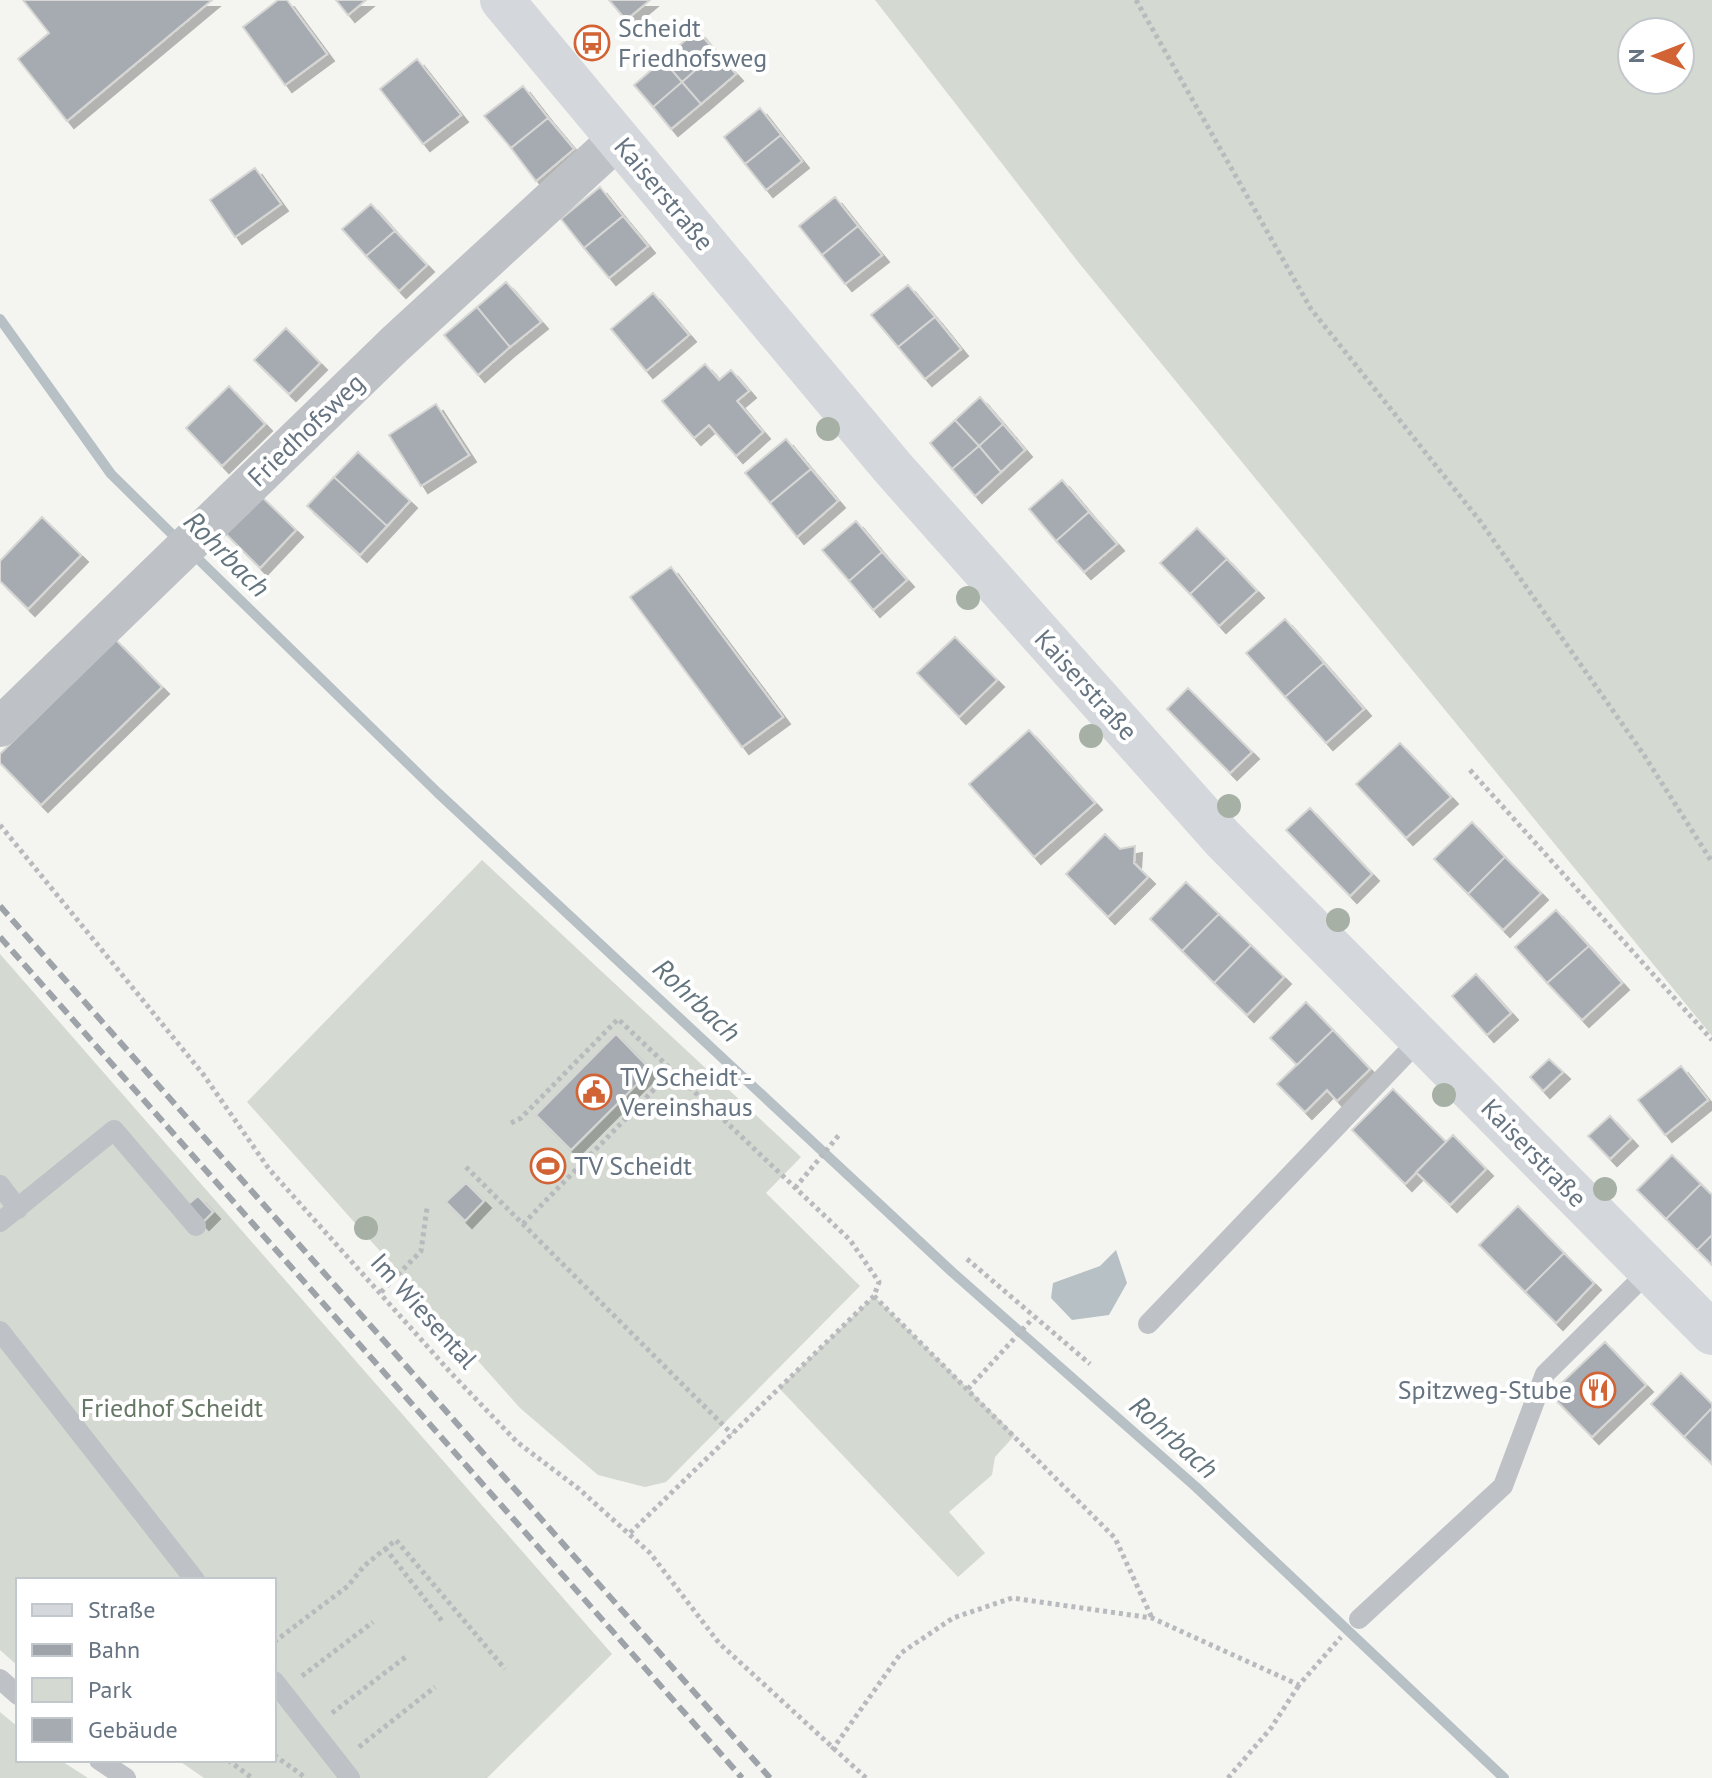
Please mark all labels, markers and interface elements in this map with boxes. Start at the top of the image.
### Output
place label: Scheidt Friedhofsweg [618,11,767,74]
north arrow [1616,16,1696,96]
bus stop icon: Scheidt Friedhofsweg [573,24,611,62]
text: N [1622,49,1650,63]
street label: Kaiserstraße [607,130,721,257]
street label: Friedhofsweg [241,366,371,493]
water label: Rohrbach [176,503,278,605]
street label: Kaiserstraße [1028,622,1145,747]
water label: Rohrbach [645,949,749,1050]
place label: TV Scheidt - Vereinshaus [619,1060,753,1123]
public building icon: TV Scheidt - Vereinshaus [575,1073,613,1111]
street label: Kaiserstraße [1475,1092,1594,1214]
sports icon: TV Scheidt [529,1147,567,1185]
place label: TV Scheidt [574,1149,692,1182]
street label: Im Wiesental [364,1246,485,1376]
restaurant icon: Spitzweg-Stube [1579,1371,1617,1409]
place label: Spitzweg-Stube [1398,1373,1572,1406]
water label: Rohrbach [1122,1387,1227,1486]
park label: Friedhof Scheidt [81,1391,263,1424]
legend [16,1578,276,1762]
text: Straße [88,1594,155,1625]
text: Bahn [88,1634,140,1665]
text: Park [88,1674,133,1705]
text: Gebäude [88,1714,178,1745]

